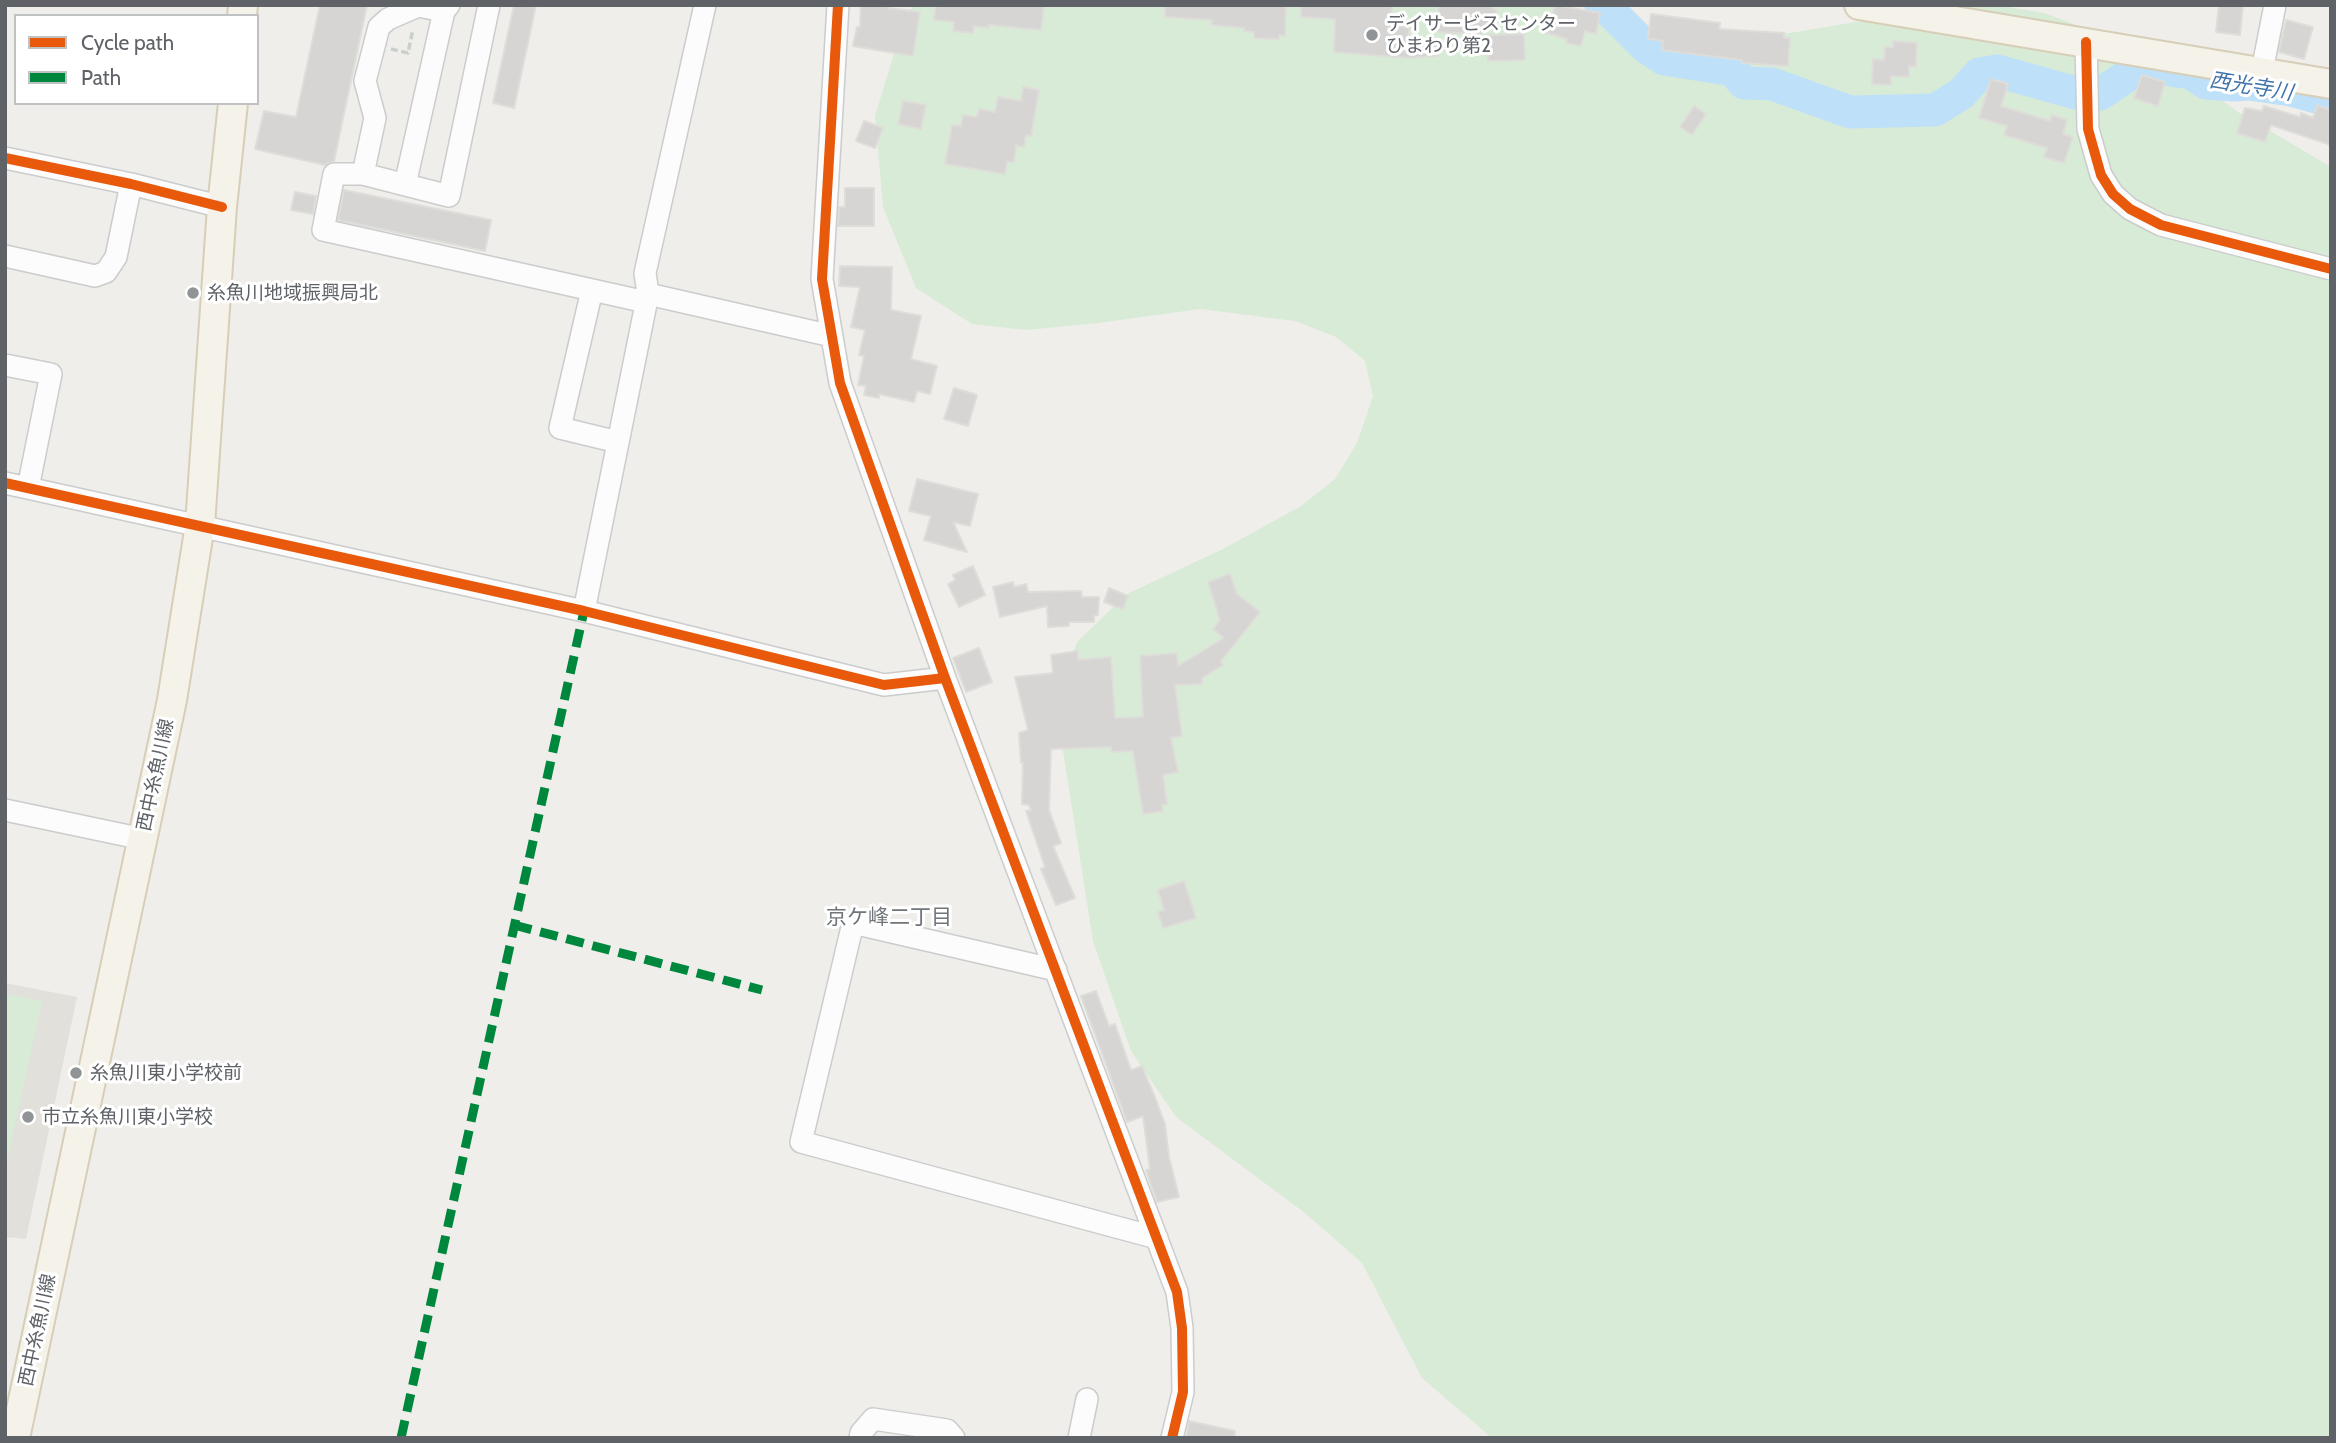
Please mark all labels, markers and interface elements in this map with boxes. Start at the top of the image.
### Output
place label: デイサービスセンター ひまわり第2 [1386,13,1576,57]
legend [14,14,259,105]
marker: デイサービスセンター ひまわり第2 [1364,27,1380,43]
text: Cycle path [81,30,174,55]
text: Path [81,65,121,90]
water label: 西光寺川 [2208,68,2294,106]
place label: 糸魚川地域振興局北 [207,282,378,304]
marker: 糸魚川地域振興局北 [185,285,201,301]
street label: 西中糸魚川線 [133,717,179,833]
district label: 京ケ峰二丁目 [826,905,952,931]
place label: 糸魚川東小学校前 [90,1062,242,1084]
marker: 糸魚川東小学校前 [68,1065,84,1081]
place label: 市立糸魚川東小学校 [42,1106,213,1128]
marker: 市立糸魚川東小学校 [20,1109,36,1125]
street label: 西中糸魚川線 [15,1272,61,1388]

